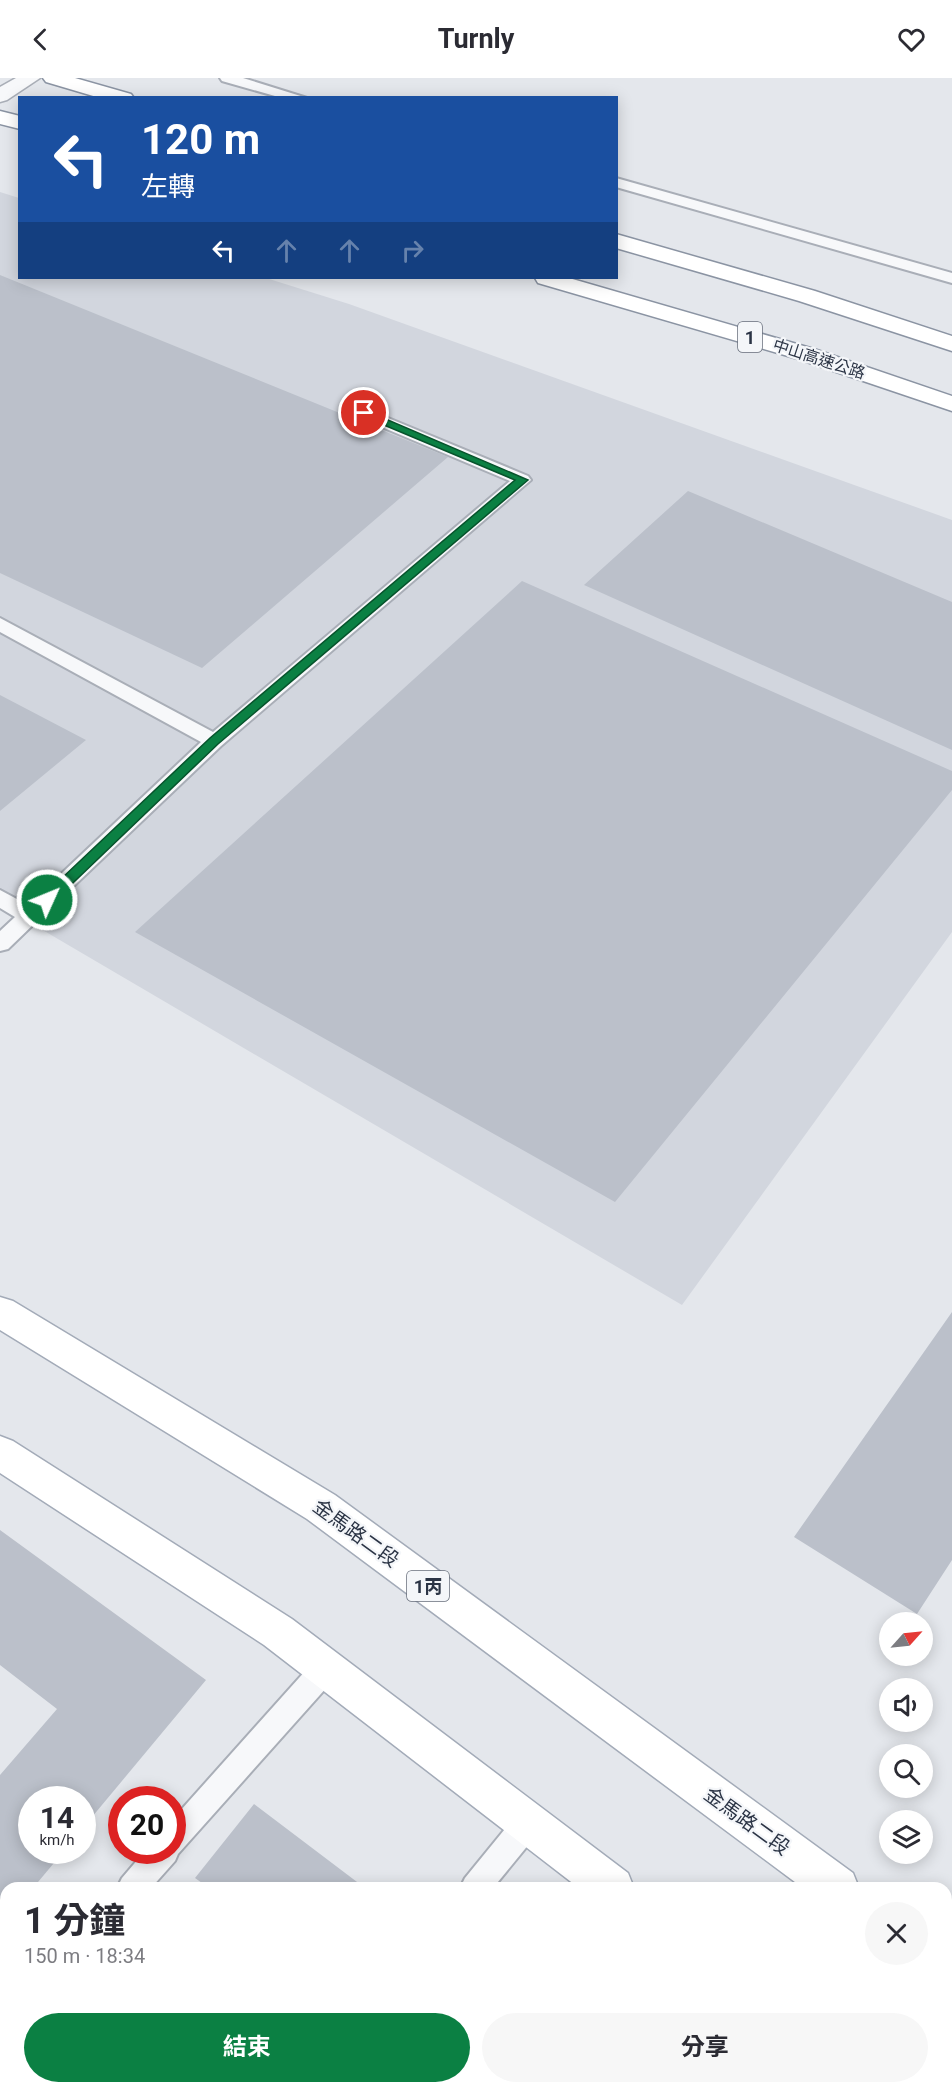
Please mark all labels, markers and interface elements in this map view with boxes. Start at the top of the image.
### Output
icon: back [24,23,57,56]
text: Turnly [438,23,514,55]
icon: heart [895,23,928,56]
text: 120 m [141,115,260,164]
icon: left [42,120,120,198]
text: 左轉 [141,171,195,203]
icon: left [207,234,240,267]
icon: ahead [270,234,303,267]
icon: ahead [333,234,366,267]
icon: right [396,234,429,267]
road number: 1 [738,322,762,352]
street label: 中山高速公路 [770,335,868,383]
pin [338,387,389,438]
icon: arrive [347,396,380,429]
position arrow [15,868,79,932]
street label: 金馬路二段 [308,1494,404,1572]
road number: 1丙 [407,1571,449,1601]
north arrow [879,1612,933,1666]
map controls [879,1612,933,1864]
button: sound [879,1678,933,1732]
button: search [879,1744,933,1798]
street label: 金馬路二段 [699,1782,795,1860]
speed limit sign: 20 [108,1786,186,1864]
text: 14 [40,1800,74,1835]
button: layers [879,1810,933,1864]
text: km/h [39,1831,75,1849]
text: 1 分鐘 [24,1900,126,1942]
button: close [865,1902,928,1965]
text: 150 m · 18:34 [24,1944,145,1968]
button: 結束 [24,2013,470,2082]
button: 分享 [482,2013,928,2082]

